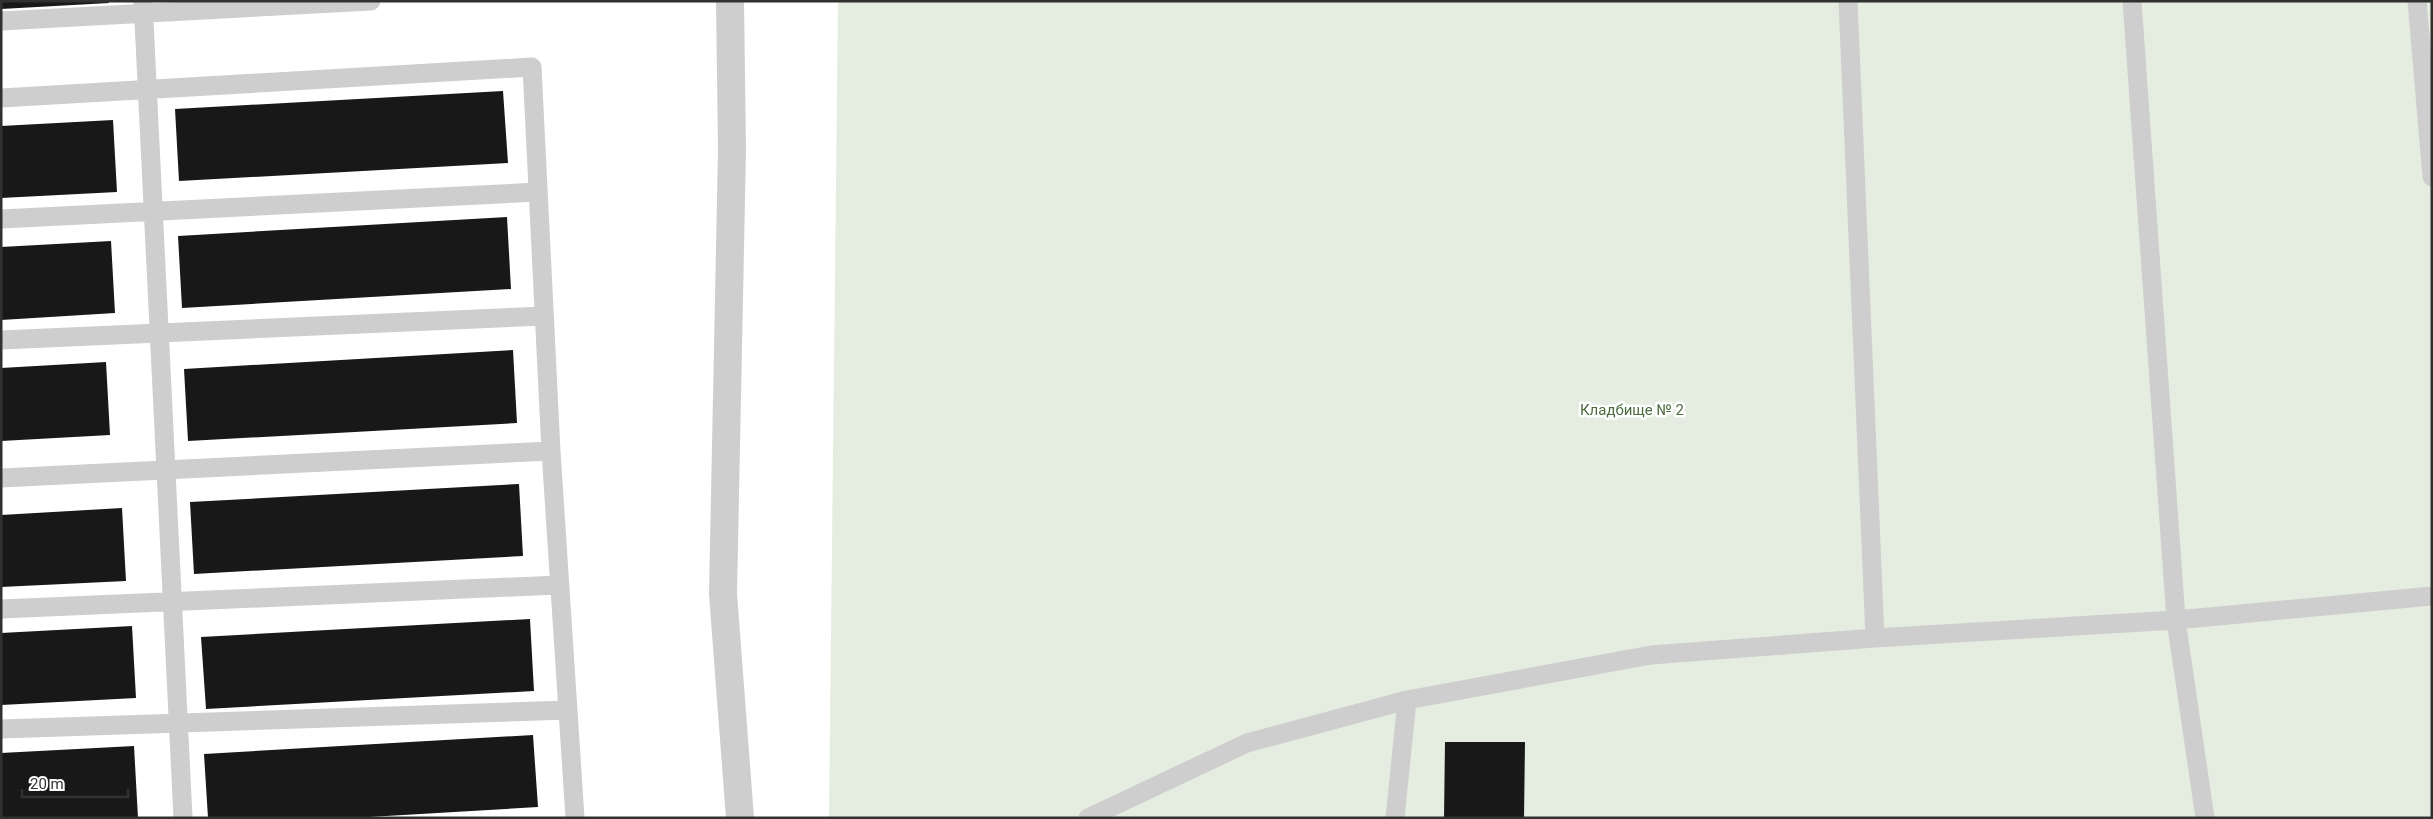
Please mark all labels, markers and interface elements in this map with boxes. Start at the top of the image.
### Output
park label: Кладбище № 2 [1580,401,1684,419]
scale bar [22,766,129,798]
text: 20 m [30,775,64,793]

